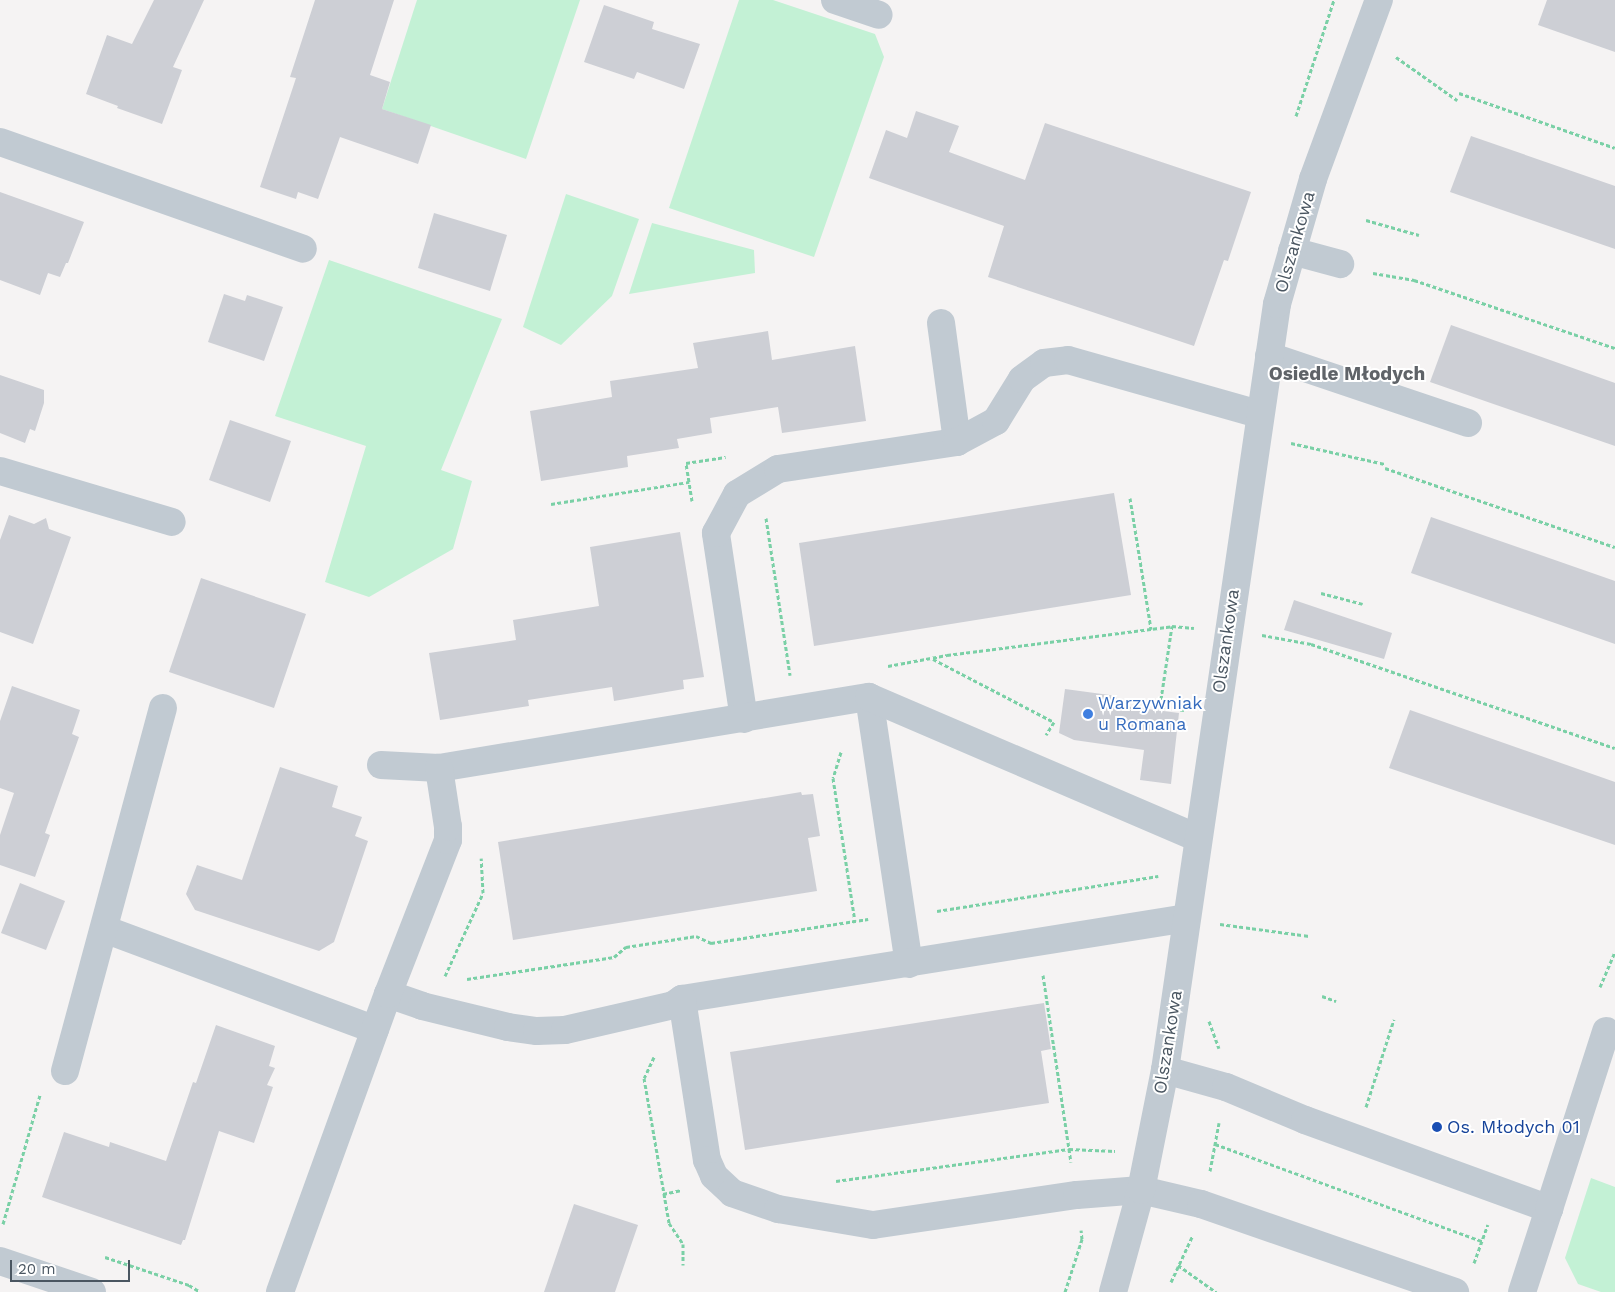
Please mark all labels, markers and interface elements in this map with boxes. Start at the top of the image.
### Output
street label: Olszankowa [1270,189,1320,295]
district label: Osiedle Młodych [1269,363,1425,385]
street label: Olszankowa [1208,588,1244,694]
place label: Warzywniak u Romana [1098,693,1202,736]
marker: Warzywniak u Romana [1082,708,1094,720]
street label: Olszankowa [1149,989,1187,1095]
place label: Os. Młodych 01 [1447,1116,1580,1138]
marker: Os. Młodych 01 [1431,1121,1443,1133]
scale bar [12,1250,132,1282]
text: 20 m [18,1260,56,1278]

